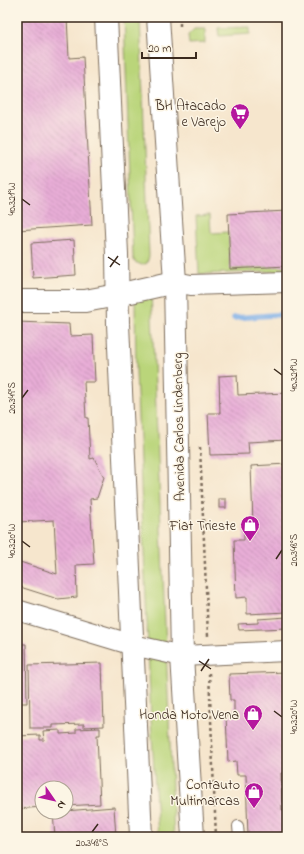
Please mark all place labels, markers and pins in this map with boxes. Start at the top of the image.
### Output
place label: BH Atacado e Varejo [154,96,226,133]
supermarket icon: BH Atacado e Varejo [229,102,251,130]
shop icon: Fiat Trieste [239,514,261,542]
place label: Fiat Trieste [168,516,237,537]
shop icon: Honda Moto Vena [242,703,264,731]
place label: Honda Moto Vena [139,705,239,726]
place label: Contauto Multimarcas [170,775,240,812]
shop icon: Contauto Multimarcas [243,781,265,809]

